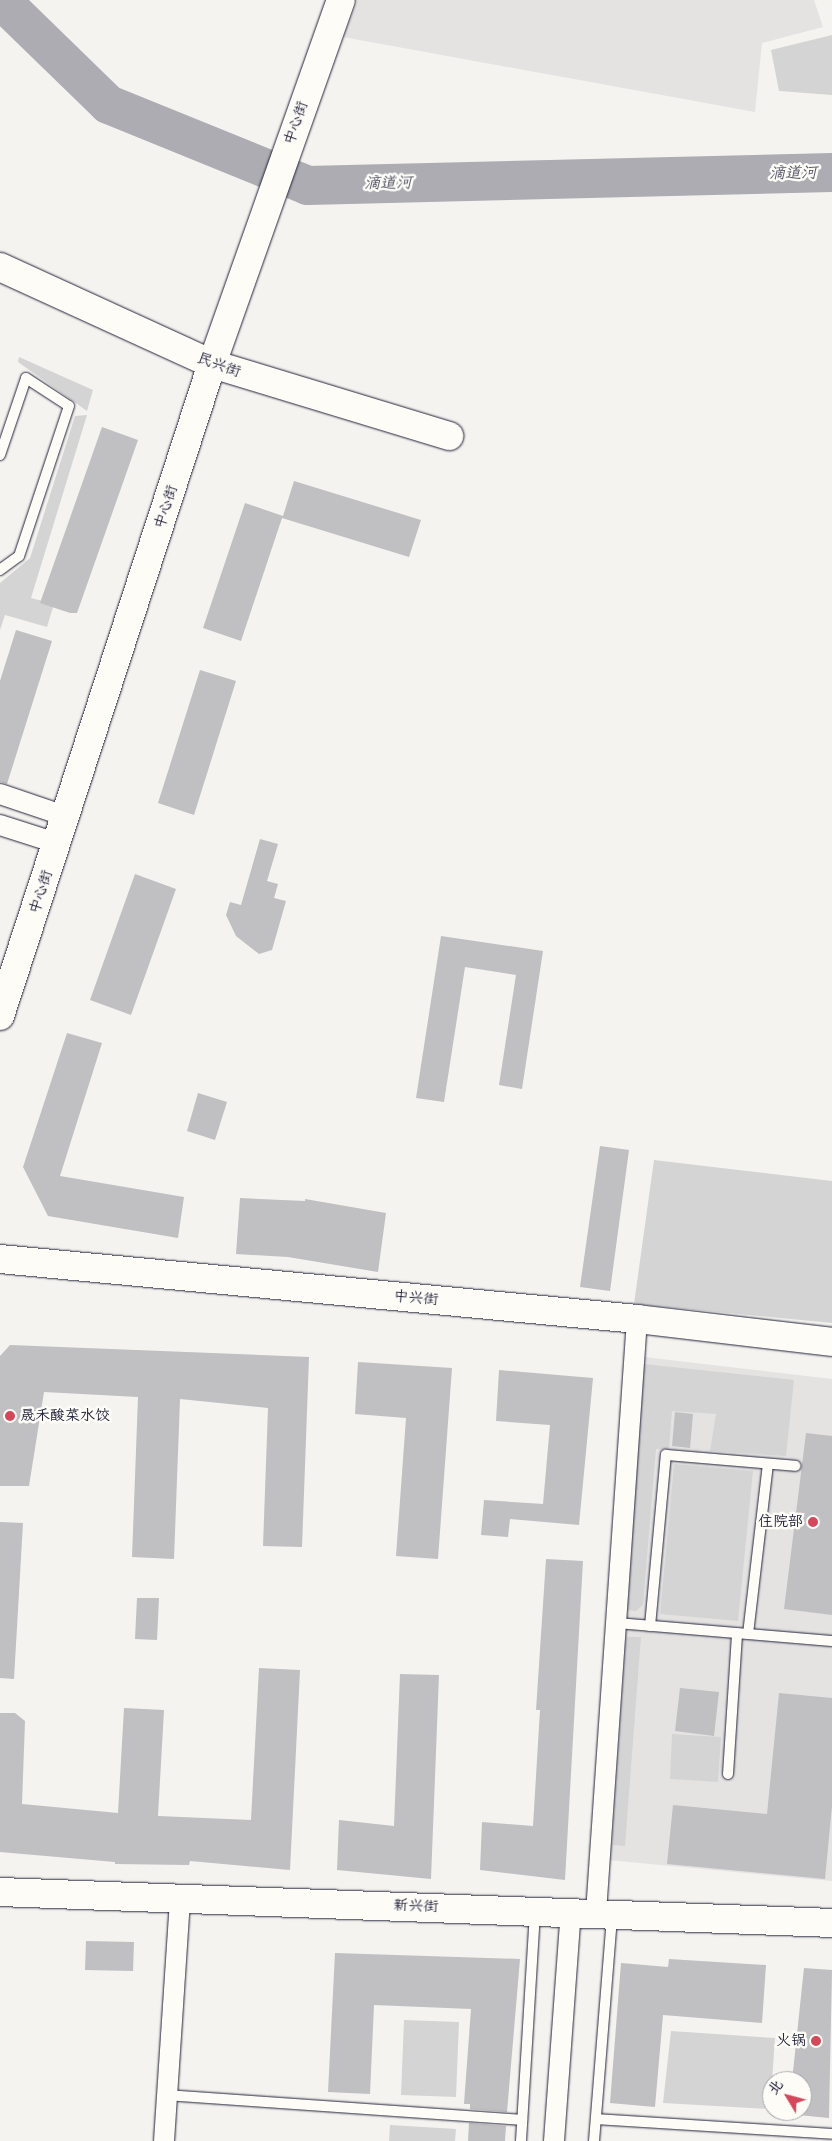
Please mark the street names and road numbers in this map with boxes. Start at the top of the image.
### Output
street label: 中心街 [280,99,312,147]
street label: 民兴街 [195,349,243,381]
street label: 中心街 [150,483,182,531]
street label: 中心街 [25,868,57,916]
street label: 中兴街 [393,1287,439,1309]
street label: 新兴街 [393,1896,439,1916]

